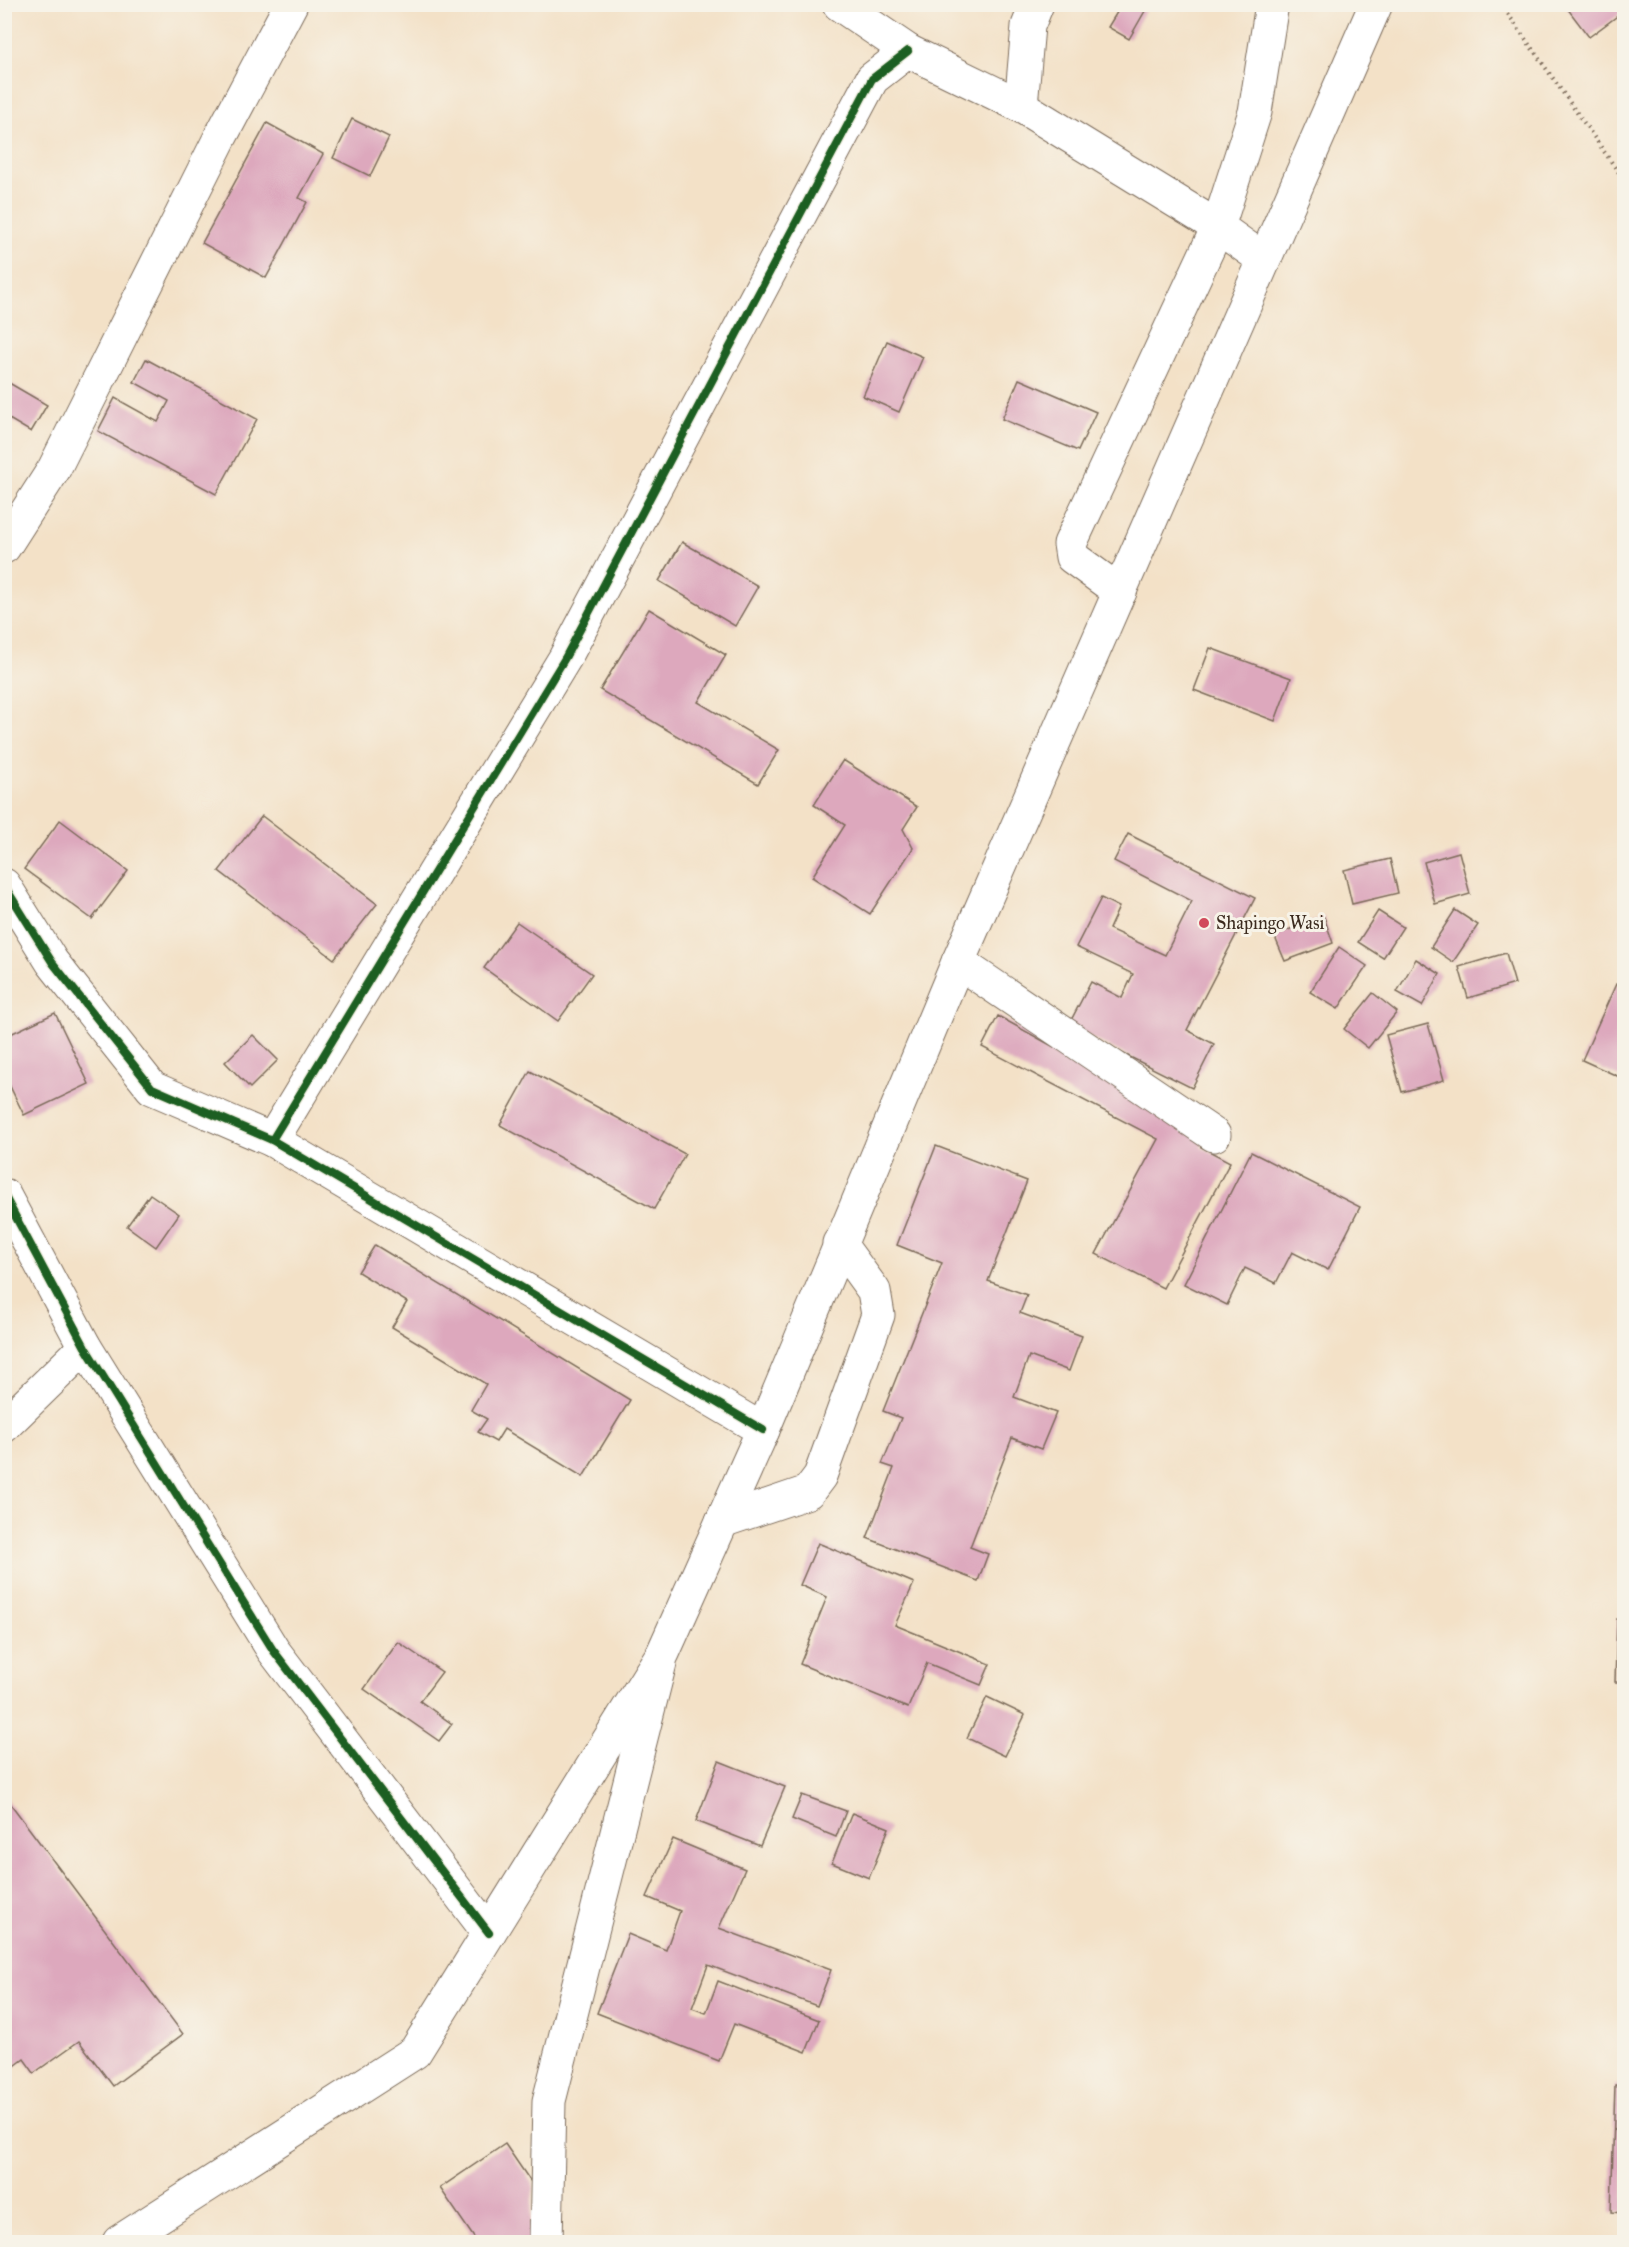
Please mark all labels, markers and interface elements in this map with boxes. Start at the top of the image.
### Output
place label: Shapingo Wasi [1216,912,1325,935]
marker: Shapingo Wasi [1197,916,1211,930]

